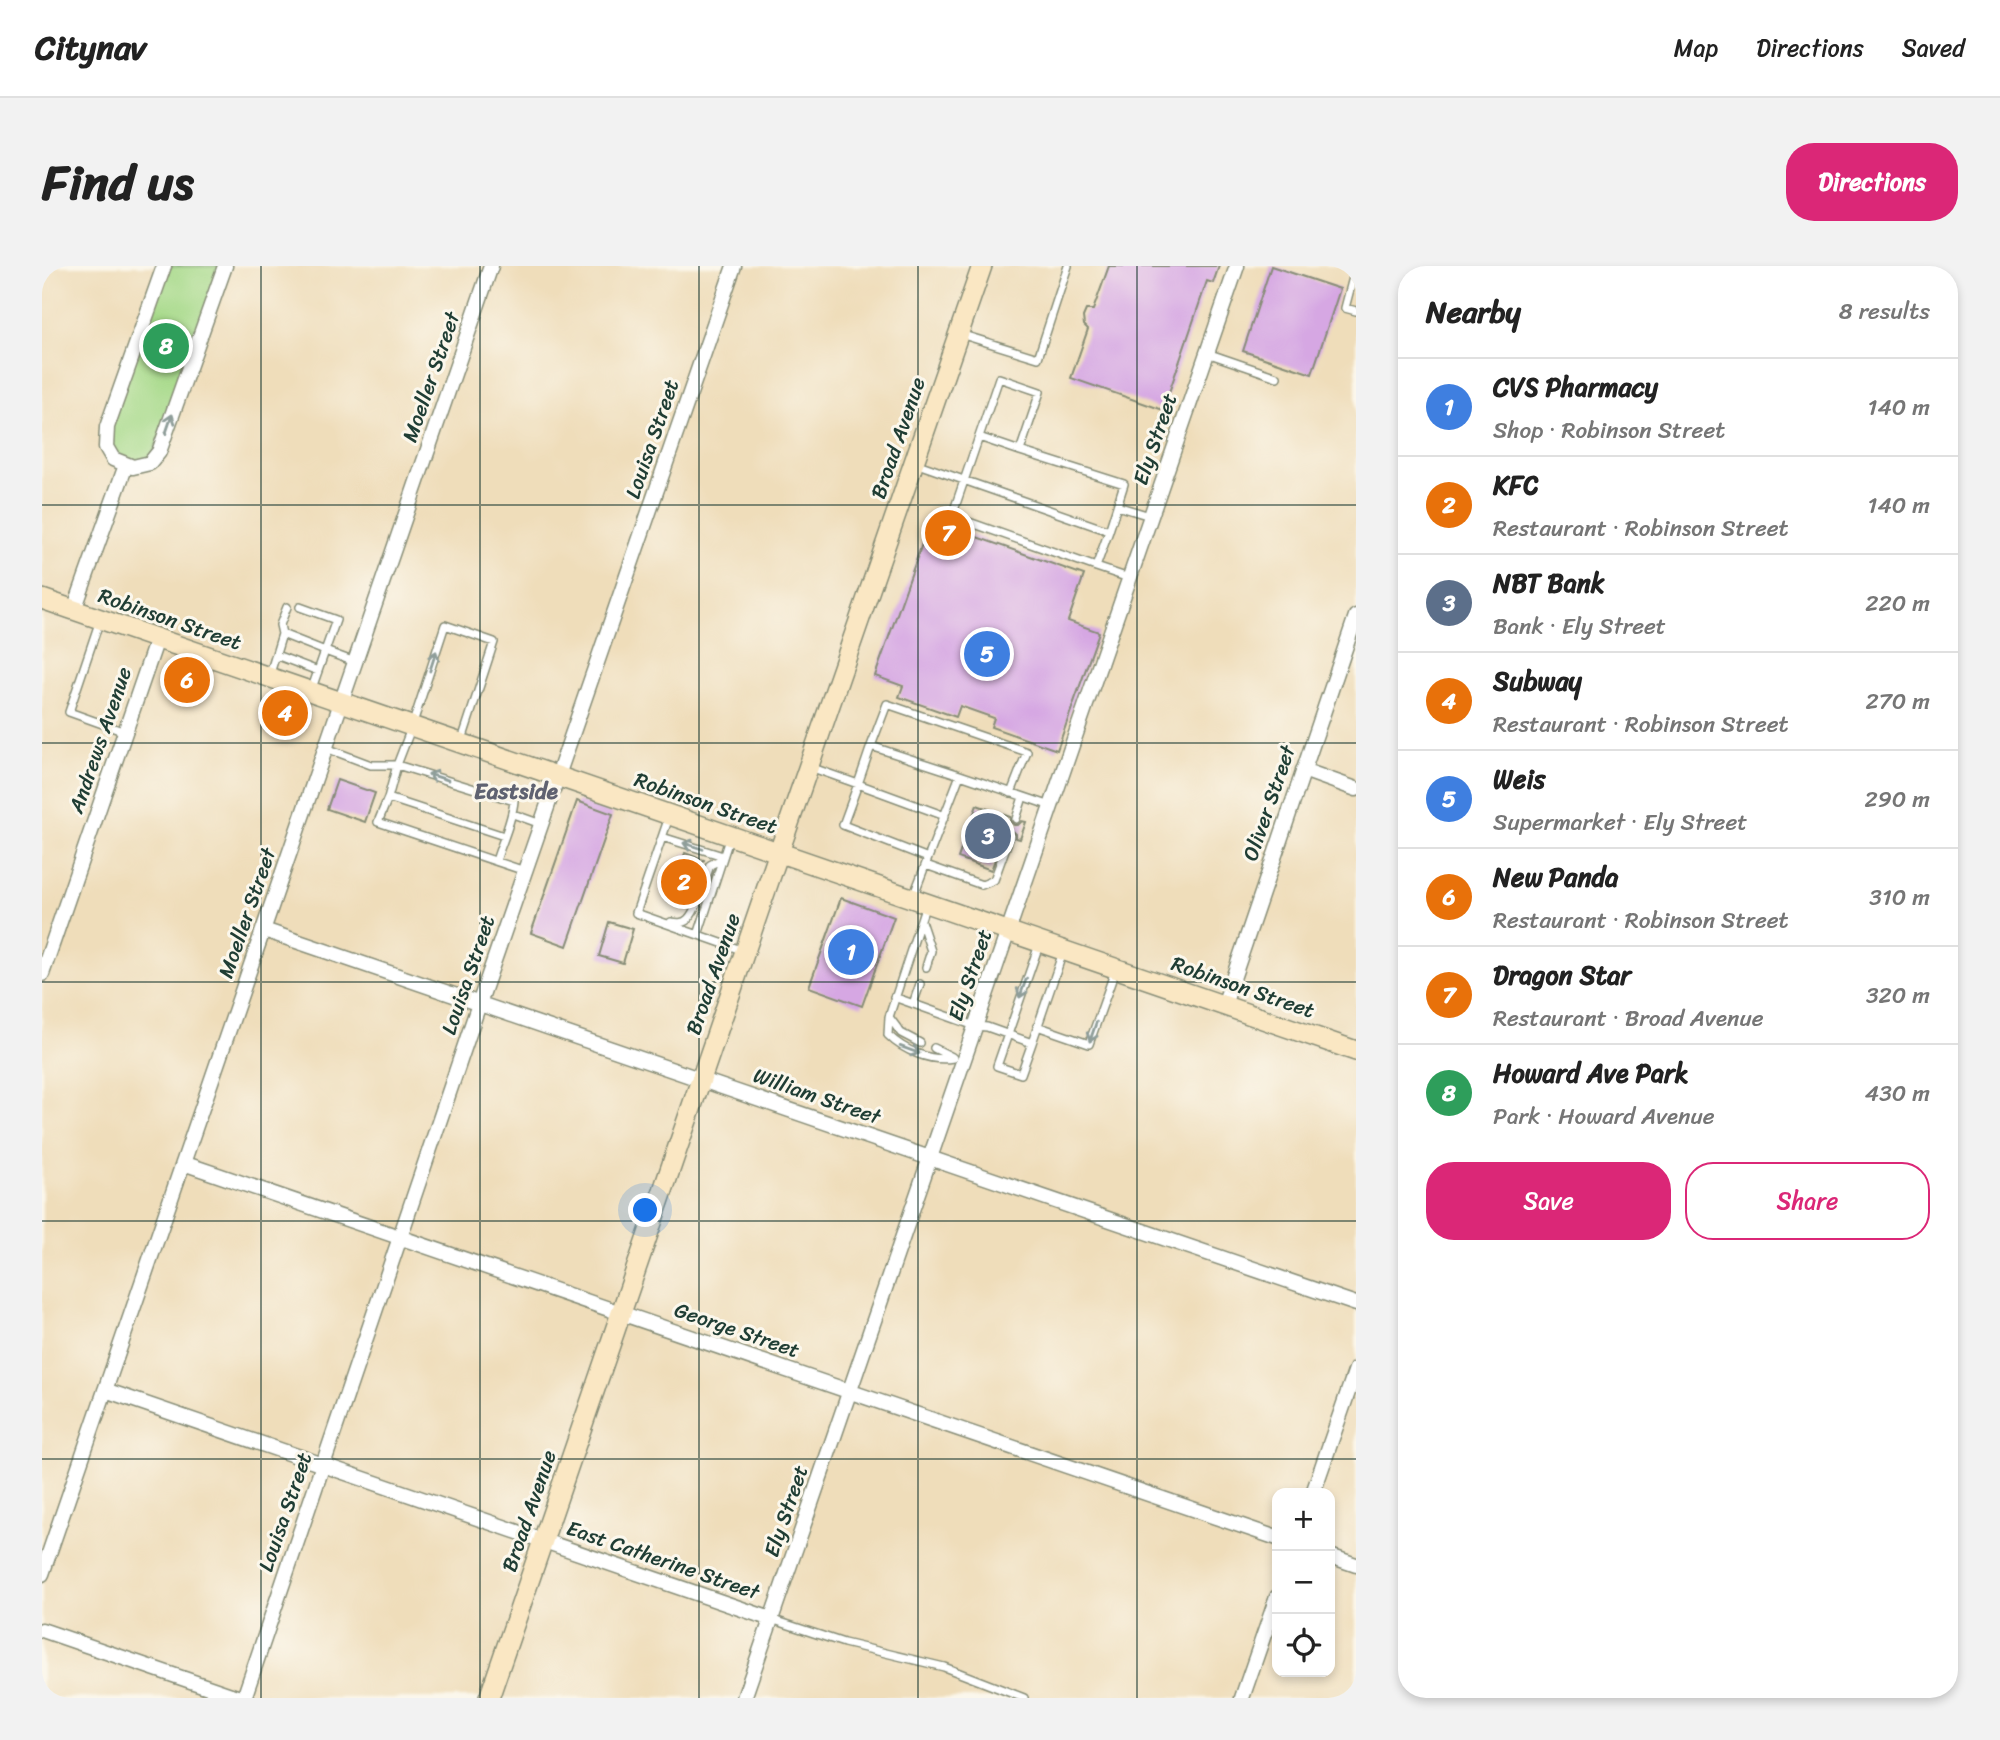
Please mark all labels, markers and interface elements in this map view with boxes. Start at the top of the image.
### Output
text: Citynav [35,19,146,77]
text: Map [1674,27,1718,69]
text: Directions [1756,27,1864,69]
text: Saved [1902,27,1965,69]
text: Find us [42,139,194,226]
button: Directions [1786,143,1958,221]
text: Nearby [1426,285,1521,339]
text: 8 results [1839,291,1930,332]
street label: Moeller Street [391,305,472,447]
pin: 8 [143,320,189,372]
text: CVS Pharmacy [1493,364,1658,410]
street label: Broad Avenue [859,372,937,504]
street label: Louisa Street [614,374,690,504]
text: 1 [1444,387,1454,428]
text: 140 m [1868,387,1930,428]
street label: Ely Street [1122,388,1188,490]
text: Shop · Robinson Street [1493,410,1725,451]
one-way arrow [164,413,176,435]
text: KFC [1493,462,1539,508]
text: 2 [1442,485,1456,526]
text: 140 m [1868,485,1930,526]
pin: 7 [925,507,971,559]
text: Restaurant · Robinson Street [1493,508,1789,549]
text: NBT Bank [1493,560,1605,606]
street label: Robinson Street [93,577,247,661]
text: 3 [1443,583,1455,624]
text: 220 m [1865,583,1930,624]
text: Bank · Ely Street [1493,606,1666,647]
pin: 5 [964,628,1010,680]
one-way arrow [428,651,441,673]
pin: 6 [164,654,210,706]
text: Subway [1493,658,1582,704]
street label: Andrews Avenue [57,661,143,819]
text: 4 [1442,681,1456,722]
text: 270 m [1865,681,1930,722]
pin: 4 [262,687,308,739]
text: Restaurant · Robinson Street [1493,704,1789,745]
street label: Oliver Street [1231,738,1307,866]
text: Weis [1493,756,1546,802]
street label: Robinson Street [629,761,783,845]
one-way arrow [428,770,450,783]
district label: Eastside [474,771,559,812]
text: 5 [1442,779,1456,820]
text: 290 m [1864,779,1930,820]
text: Supermarket · Ely Street [1493,802,1747,843]
pin: 3 [965,810,1011,862]
one-way arrow [682,839,704,852]
street label: Moeller Street [207,841,288,983]
text: New Panda [1493,854,1618,900]
pin: 2 [661,856,707,908]
text: 6 [1442,877,1456,918]
text: 310 m [1869,877,1930,918]
text: Restaurant · Robinson Street [1493,900,1789,941]
street label: Broad Avenue [674,908,752,1040]
street label: Louisa Street [430,910,506,1040]
street label: Ely Street [937,924,1003,1026]
pin: 1 [828,926,874,978]
street label: Robinson Street [1166,945,1320,1029]
text: Dragon Star [1493,952,1631,998]
text: 7 [1442,975,1456,1016]
text: 320 m [1866,975,1930,1016]
one-way arrow [1016,976,1029,998]
text: Restaurant · Broad Avenue [1493,998,1764,1039]
one-way arrow [1086,1020,1099,1042]
one-way arrow [898,1045,920,1057]
text: Howard Ave Park [1493,1050,1689,1096]
street label: William Street [748,1056,887,1136]
text: 8 [1442,1073,1456,1114]
text: 430 m [1865,1073,1930,1114]
text: Park · Howard Avenue [1493,1096,1715,1137]
button: Save [1426,1162,1671,1240]
button: Share [1685,1162,1930,1240]
your location [628,1193,662,1227]
street label: George Street [669,1291,805,1369]
street label: Broad Avenue [490,1445,568,1577]
street label: Louisa Street [247,1447,323,1577]
street label: Ely Street [753,1460,819,1562]
map controls [1272,1488,1335,1677]
button: + [1272,1488,1335,1551]
street label: East Catherine Street [561,1509,766,1611]
button: − [1272,1551,1335,1614]
button: locate [1272,1614,1335,1677]

